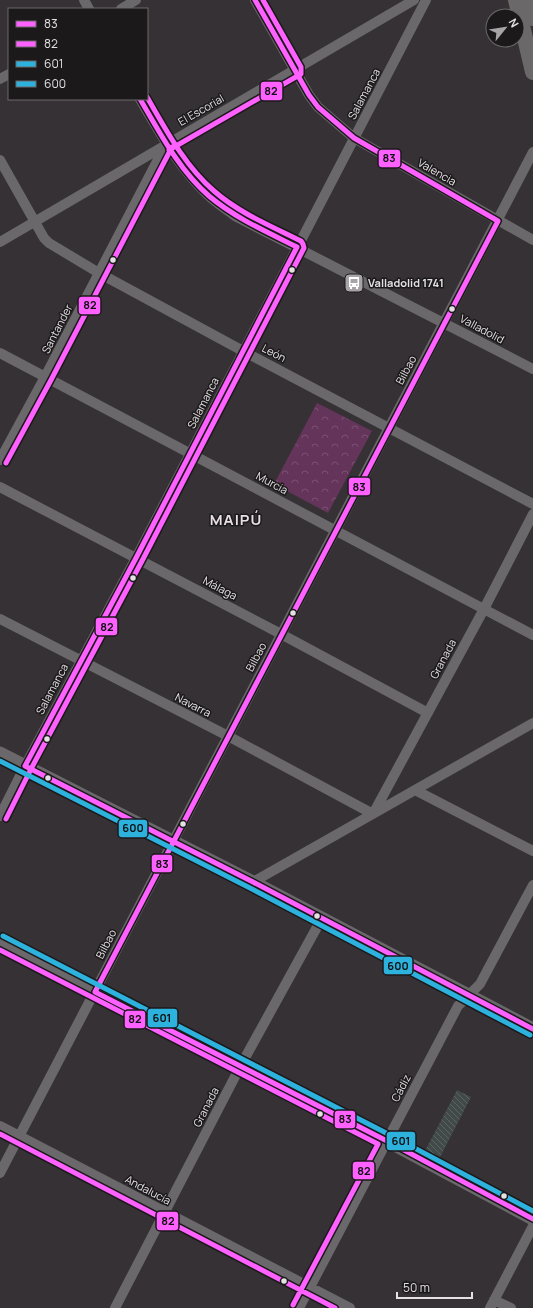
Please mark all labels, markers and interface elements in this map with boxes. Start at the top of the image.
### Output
legend [8,8,148,100]
north arrow [485,8,525,48]
text: 83 [44,15,58,32]
text: N [506,16,523,30]
text: 82 [44,35,58,52]
text: 601 [44,55,63,72]
street label: Salamanca [344,66,383,122]
text: 600 [44,75,66,92]
line badge: 82 [260,81,283,101]
text: 82 [264,83,278,98]
street label: El Escorial [175,90,226,129]
line badge: 83 [378,149,401,168]
text: 83 [382,150,396,165]
street label: Valencia [415,155,459,189]
unlabelled marker [108,255,118,265]
unlabelled marker [287,265,297,275]
bus stop icon: Valladolid 1741 [343,272,365,294]
place label: Valladolid 1741 [368,275,444,290]
line badge: 82 [78,296,101,315]
text: 82 [83,297,97,312]
street label: Santander [38,302,75,356]
unlabelled marker [447,304,457,314]
street label: Valladolid [457,311,507,346]
street label: León [260,340,289,365]
street label: Bilbao [392,352,420,387]
street label: Salamanca [183,375,222,431]
street label: Murcia [254,468,291,497]
line badge: 83 [348,477,371,496]
text: 83 [352,479,366,494]
district label: MAIPÚ [210,509,262,530]
street label: Málaga [201,572,240,603]
unlabelled marker [128,573,138,583]
unlabelled marker [288,608,298,618]
line badge: 82 [95,617,118,636]
text: 82 [100,619,114,634]
street label: Granada [426,636,459,681]
street label: Bilbao [242,639,270,674]
street label: Salamanca [32,661,71,717]
street label: Navarra [173,689,214,720]
unlabelled marker [42,734,52,744]
unlabelled marker [43,773,53,783]
line badge: 600 [118,819,148,838]
unlabelled marker [178,819,188,829]
text: 600 [122,820,144,835]
line badge: 83 [151,854,173,873]
text: 83 [155,856,169,871]
unlabelled marker [312,911,322,921]
street label: Bilbao [92,926,119,961]
line badge: 600 [383,956,413,975]
text: 600 [387,958,409,973]
line badge: 601 [147,1008,178,1028]
line badge: 82 [124,1010,146,1029]
text: 601 [153,1010,171,1025]
text: 82 [128,1011,142,1026]
street label: Cádiz [387,1071,414,1104]
street label: Granada [189,1084,222,1129]
unlabelled marker [315,1109,325,1119]
line badge: 83 [334,1110,356,1129]
text: 83 [338,1111,352,1126]
line badge: 601 [386,1131,416,1151]
text: 601 [392,1133,410,1148]
line badge: 82 [352,1161,375,1180]
text: 82 [357,1163,371,1178]
street label: Andalucía [123,1171,174,1208]
unlabelled marker [499,1191,509,1201]
line badge: 82 [156,1211,179,1231]
text: 82 [161,1213,175,1228]
scale bar [397,1274,472,1300]
unlabelled marker [279,1276,289,1286]
text: 50 m [403,1279,430,1296]

